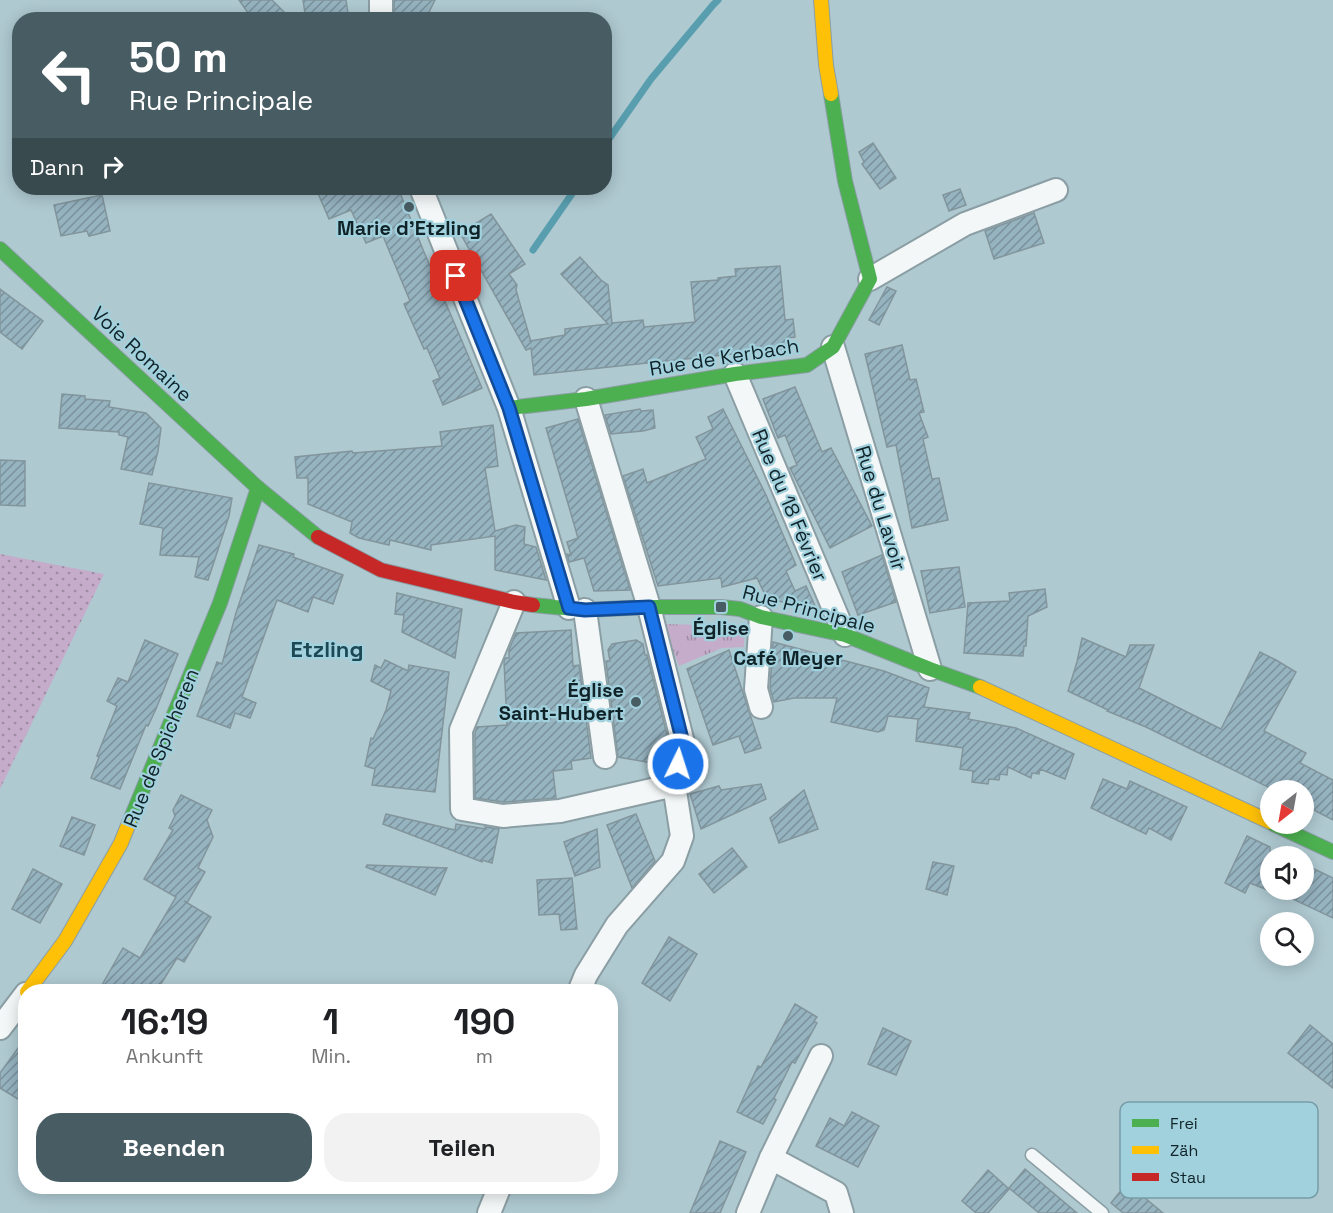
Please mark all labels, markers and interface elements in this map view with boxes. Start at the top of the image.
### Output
text: 50 m [129,31,228,84]
icon: left [30,36,108,114]
text: Rue Principale [129,83,313,118]
icon: right [96,150,129,183]
text: Dann [30,153,84,181]
marker: Marie d'Etzling [402,200,416,214]
place label: Marie d'Etzling [337,215,481,241]
pin [430,250,481,301]
icon: arrive [439,259,472,292]
street label: Voie Romaine [86,301,198,407]
street label: Rue de Kerbach [647,332,801,382]
street label: Rue du 18 Février [746,425,834,585]
street label: Rue du Lavoir [850,442,912,574]
street label: Rue Principale [740,579,878,639]
marker: Église [714,600,728,614]
place label: Église [693,615,749,641]
marker: Café Meyer [781,629,795,643]
district label: Etzling [291,635,363,663]
place label: Café Meyer [733,645,843,671]
street label: Rue de Spicheren [117,665,205,831]
place label: Église Saint-Hubert [499,677,624,726]
marker: Église Saint-Hubert [629,695,643,709]
position arrow [646,732,710,796]
north arrow [1260,780,1314,834]
map controls [1260,780,1314,966]
button: sound [1260,846,1314,900]
button: search [1260,912,1314,966]
text: 16:19 [121,999,208,1045]
text: 1 [323,999,339,1045]
text: 190 [453,999,515,1045]
text: Ankunft [126,1043,203,1069]
text: Min. [311,1043,351,1069]
text: m [476,1043,493,1069]
legend [1120,1102,1318,1198]
button: Beenden [36,1113,312,1182]
button: Teilen [324,1113,600,1182]
text: Frei [1170,1113,1198,1134]
text: Zäh [1170,1140,1198,1161]
text: Stau [1170,1167,1206,1188]

